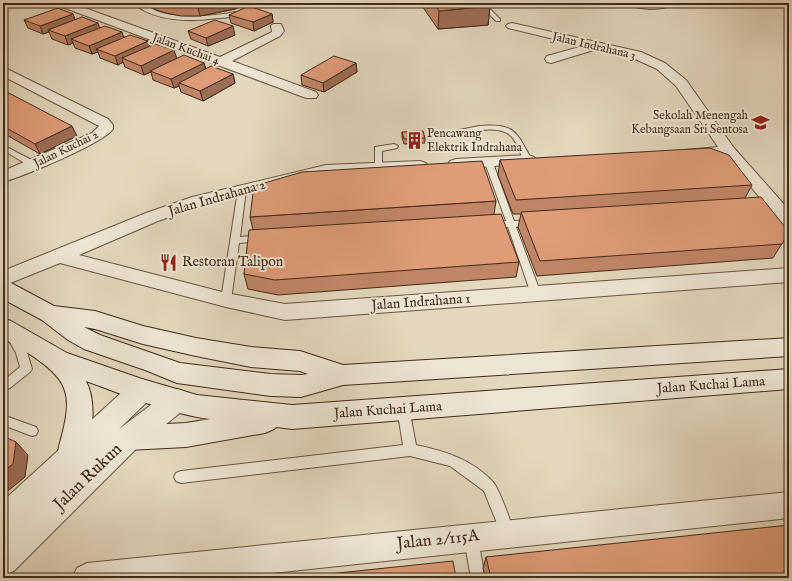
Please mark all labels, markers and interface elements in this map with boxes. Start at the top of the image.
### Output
street label: Jalan Kuchai 4 [148,29,222,69]
street label: Jalan Indrahana 3 [549,29,637,64]
place label: Sekolah Menengah Kebangsaan Sri Sentosa [631,108,749,137]
school or university icon: Sekolah Menengah Kebangsaan Sri Sentosa [751,112,771,132]
place label: Pencawang Elektrik Indrahana [427,126,523,155]
street label: Jalan Kuchai 2 [29,127,102,173]
building icon: Pencawang Elektrik Indrahana [404,130,424,150]
street label: Jalan Indrahana 2 [164,175,268,221]
restaurant icon: Restoran Talipon [159,252,179,272]
place label: Restoran Talipon [182,253,284,271]
street label: Jalan Indrahana 1 [369,290,471,315]
street label: Jalan Kuchai Lama [654,372,767,398]
street label: Jalan Kuchai Lama [331,397,444,423]
street label: Jalan Rukun [48,439,127,516]
street label: Jalan 2/115A [394,525,481,555]

